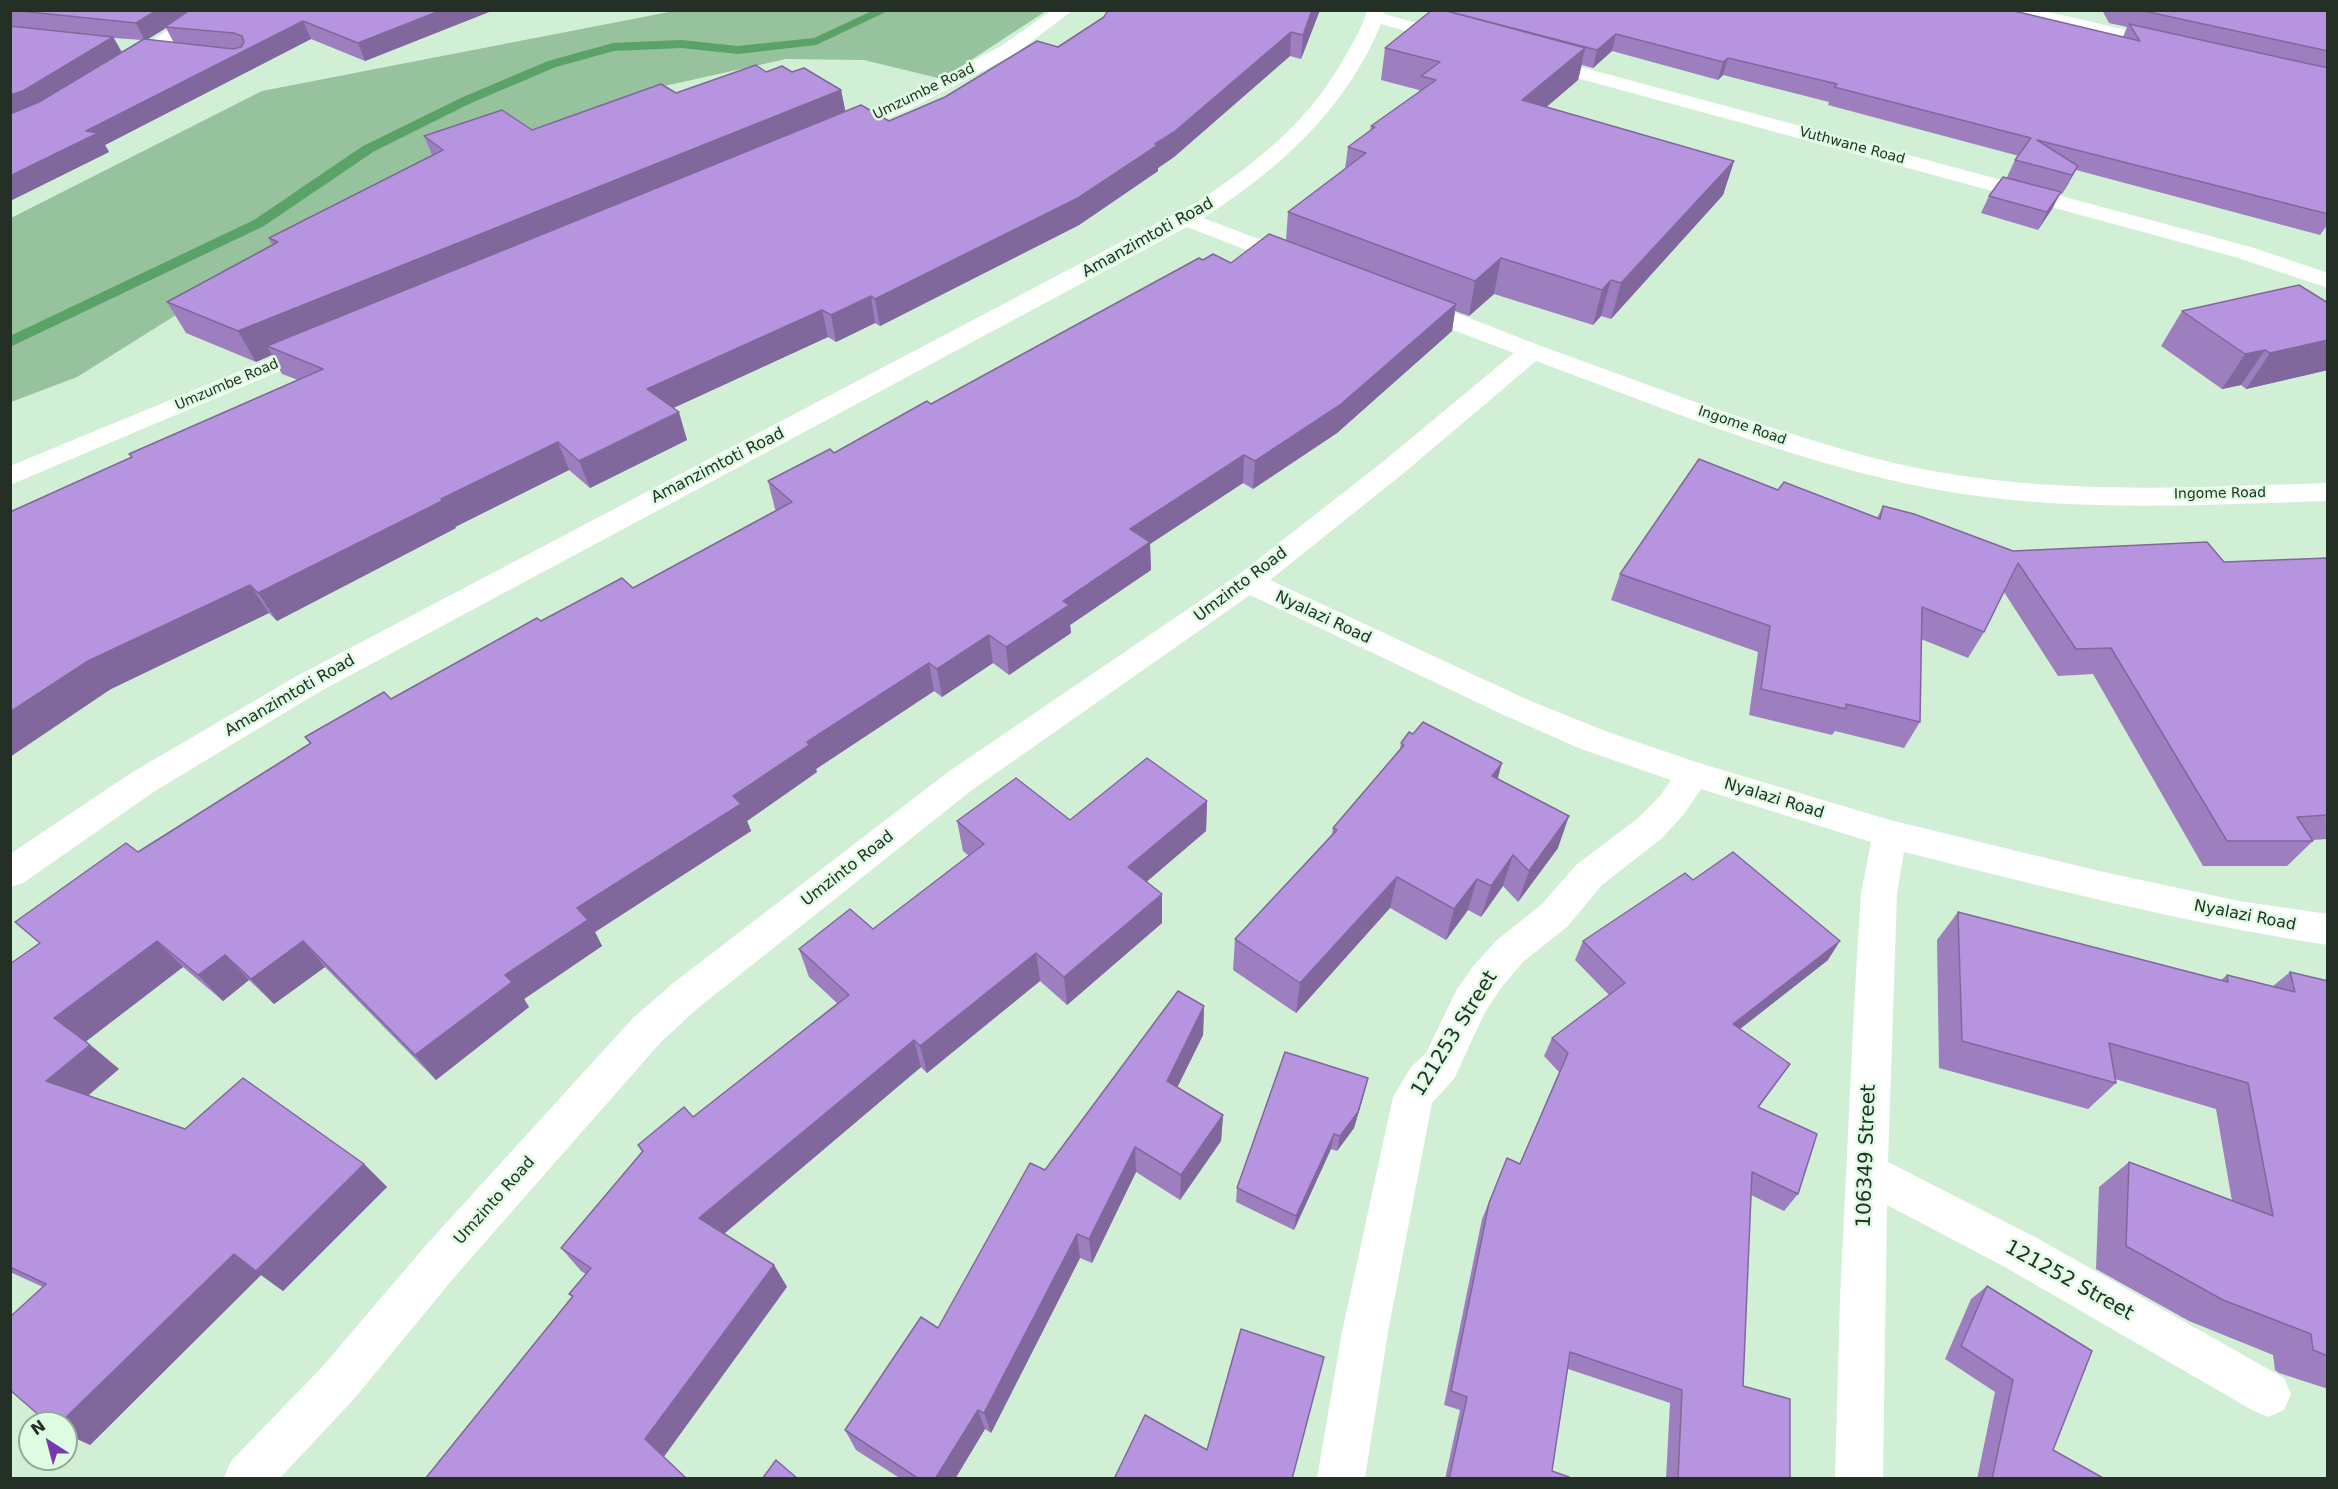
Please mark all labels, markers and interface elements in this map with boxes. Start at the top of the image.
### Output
street label: Umzumbe Road [871,60,977,124]
street label: Vuthwane Road [1797,124,1907,168]
street label: Amanzimtoti Road [1079,194,1217,282]
street label: Umzumbe Road [173,356,281,414]
street label: Ingome Road [1696,403,1788,449]
street label: Amanzimtoti Road [648,424,788,508]
street label: Ingome Road [2174,485,2266,503]
street label: Umzinto Road [1191,544,1291,626]
street label: Nyalazi Road [1272,587,1374,649]
street label: Amanzimtoti Road [222,651,358,741]
street label: Nyalazi Road [1722,775,1826,823]
street label: Umzinto Road [798,827,898,911]
street label: Nyalazi Road [2192,897,2298,935]
street label: 121253 Street [1407,967,1503,1101]
street label: 106349 Street [1853,1084,1881,1228]
street label: Umzinto Road [451,1153,539,1249]
street label: 121252 Street [2000,1236,2138,1326]
north arrow [18,1411,78,1471]
text: N [27,1416,49,1439]

